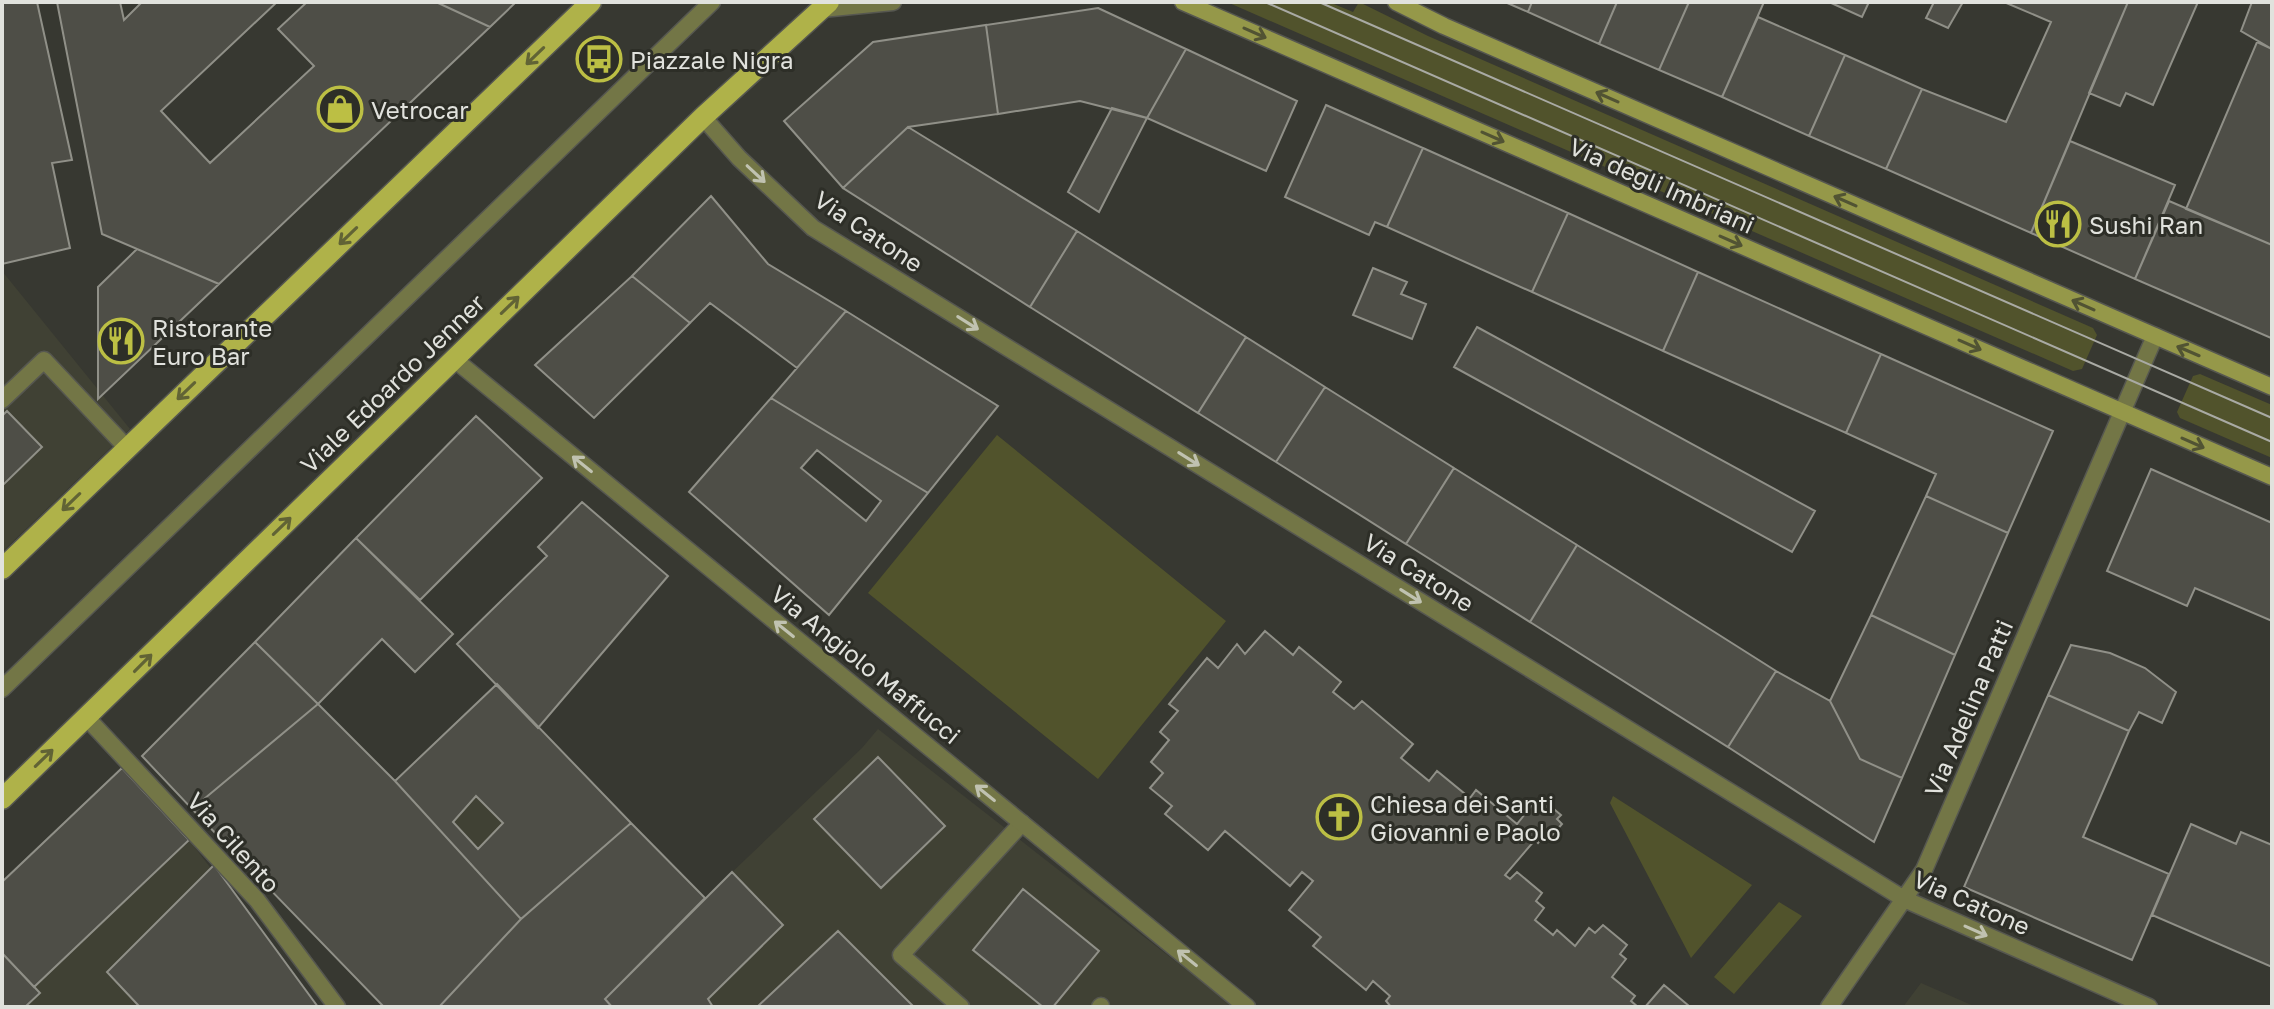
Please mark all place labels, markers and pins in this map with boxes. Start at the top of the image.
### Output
bus stop icon: Piazzale Nigra [575,35,623,83]
place label: Piazzale Nigra [630,45,793,74]
shop icon: Vetrocar [316,85,364,133]
place label: Vetrocar [371,95,469,124]
restaurant icon: Sushi Ran [2034,200,2082,248]
place label: Sushi Ran [2089,210,2203,239]
place label: Ristorante Euro Bar [152,313,272,370]
restaurant icon: Ristorante Euro Bar [97,317,145,365]
place label: Chiesa dei Santi Giovanni e Paolo [1370,789,1561,846]
church icon: Chiesa dei Santi Giovanni e Paolo [1315,793,1363,841]

